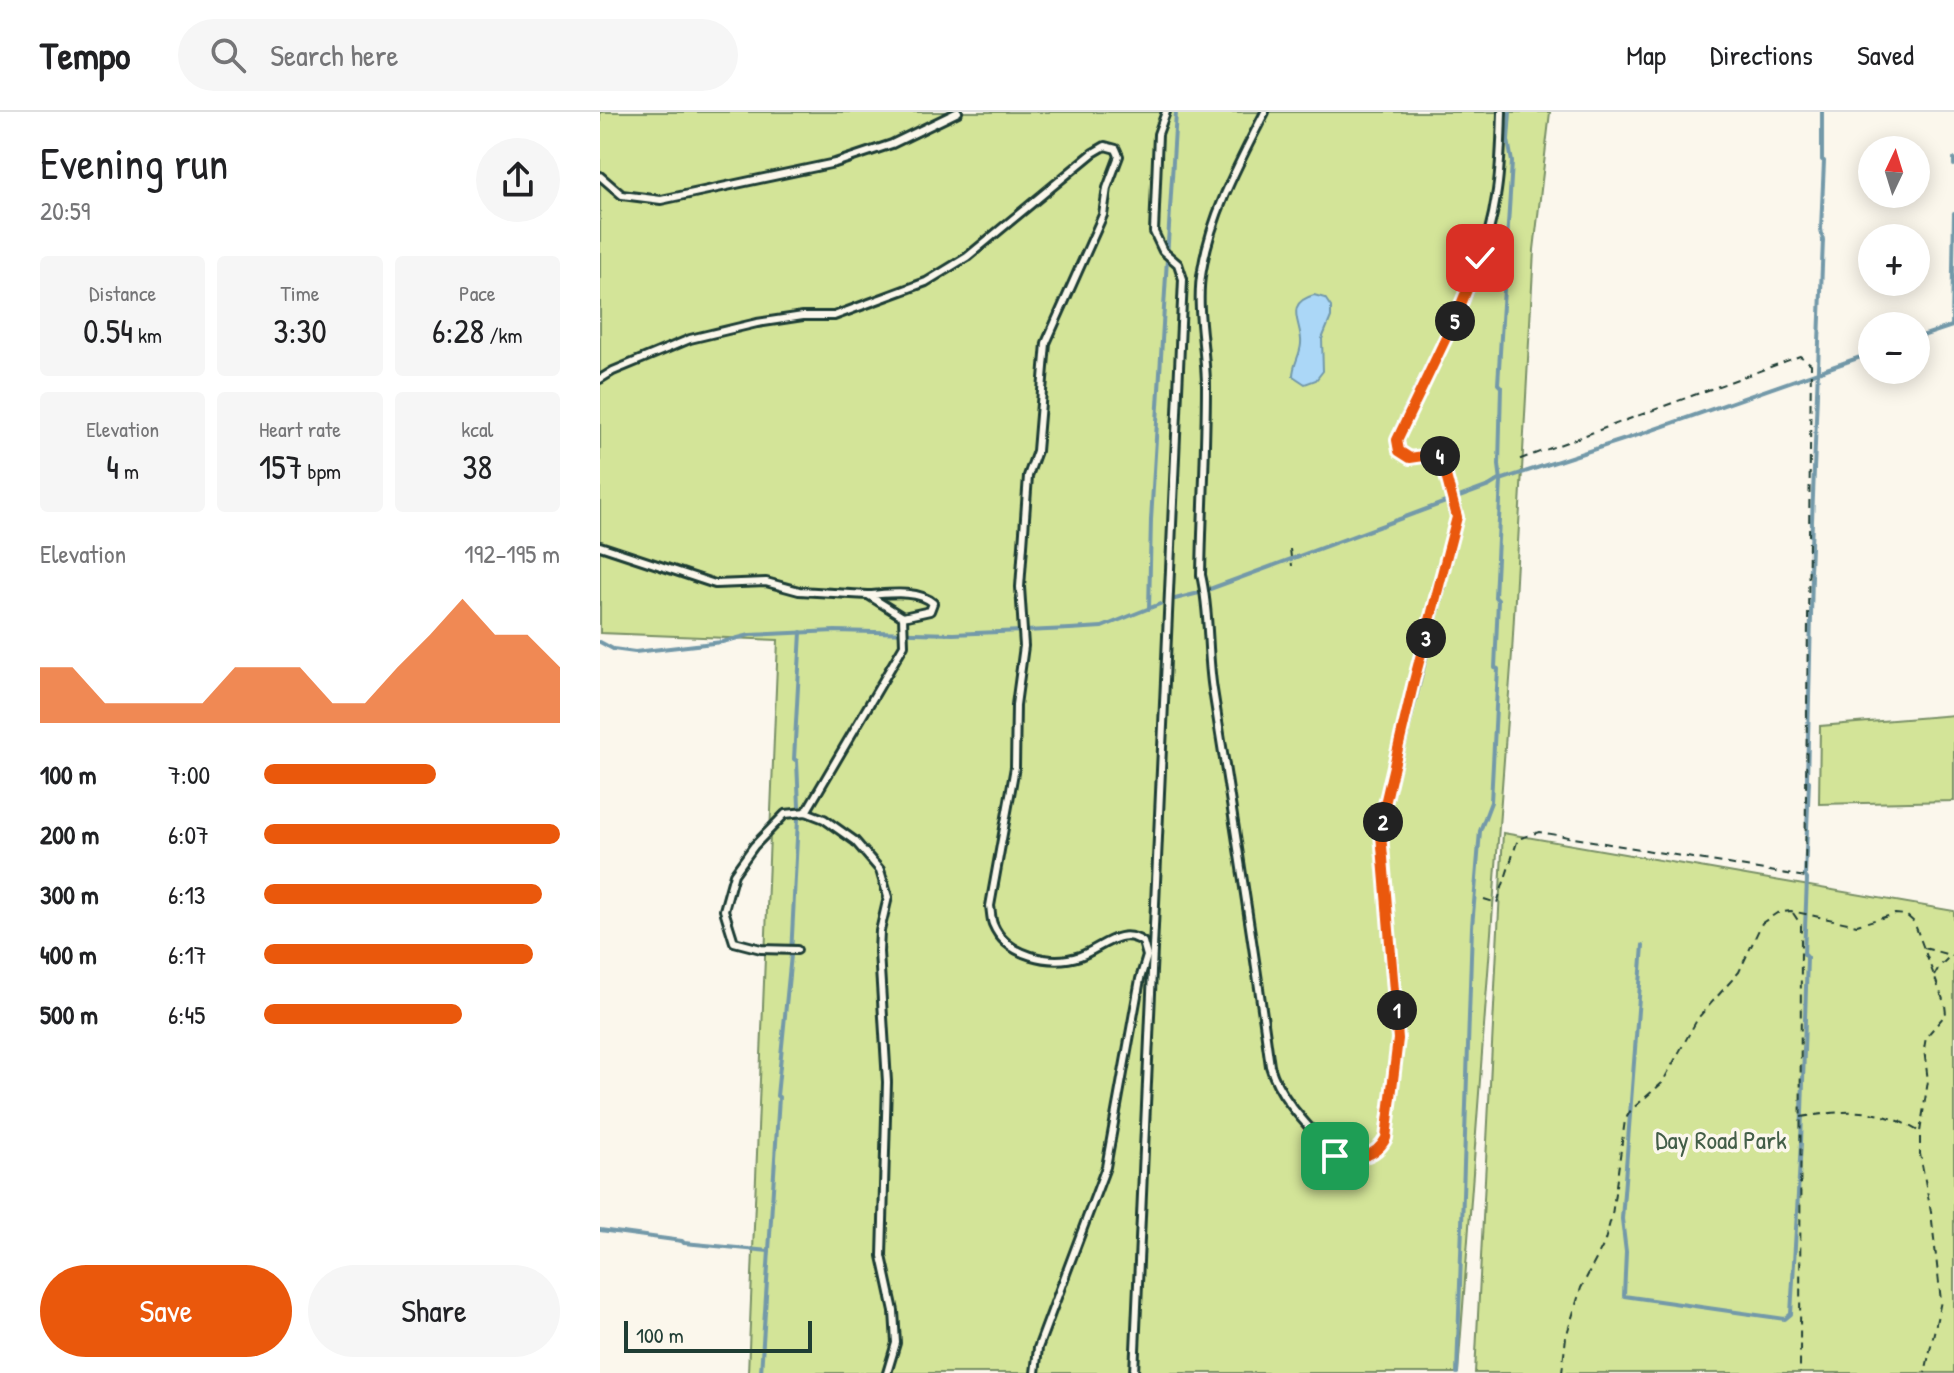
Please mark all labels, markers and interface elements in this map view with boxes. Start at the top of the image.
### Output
search box [178,19,738,91]
text: Tempo [40,29,130,81]
icon: search [206,33,250,77]
text: Search here [270,35,399,75]
text: Map [1626,36,1666,74]
text: Directions [1710,36,1813,74]
text: Saved [1857,36,1914,74]
text: Evening run [40,133,228,193]
north arrow [1858,136,1930,208]
map controls [1858,136,1930,384]
button: share [476,138,560,222]
text: 20:59 [40,193,90,228]
pin [1446,224,1514,292]
button: + [1858,224,1930,296]
icon: check [1458,236,1502,280]
text: Distance [89,278,156,308]
text: Time [281,278,319,308]
text: Pace [459,278,496,308]
pin: 5 [1435,301,1475,341]
text: 5 [1450,306,1460,336]
text: 0.54 [83,308,133,354]
text: 3:30 [273,308,327,354]
text: 6:28 [432,308,484,354]
button: − [1858,312,1930,384]
text: km [133,320,162,350]
text: /km [484,320,523,350]
text: Elevation [86,414,159,444]
text: Heart rate [259,414,341,444]
text: kcal [461,414,493,444]
pin: 4 [1420,436,1460,476]
text: 4 [1436,441,1444,471]
text: 4 [106,444,119,490]
text: 157 [259,444,303,490]
text: 38 [462,444,492,490]
text: m [119,456,139,486]
text: bpm [303,456,341,486]
text: Elevation [40,536,126,571]
text: 192–195 m [464,536,560,571]
pin: 3 [1406,618,1446,658]
text: 3 [1421,623,1431,653]
text: 100 m [40,757,96,792]
text: 7:00 [168,757,210,792]
pin: 2 [1363,802,1403,842]
text: 2 [1378,807,1388,837]
text: 200 m [40,817,99,852]
text: 6:07 [168,817,209,852]
text: 300 m [40,877,99,912]
text: 6:13 [168,877,206,912]
text: 400 m [40,937,97,972]
text: 6:17 [168,937,207,972]
pin: 1 [1377,990,1417,1030]
text: 1 [1393,995,1401,1025]
text: 500 m [40,997,98,1032]
text: 6:45 [168,997,205,1032]
pin [1301,1122,1369,1190]
park label: Day Road Park [1655,1122,1787,1157]
icon: arrive [1313,1134,1357,1178]
button: Save [40,1265,292,1357]
button: Share [308,1265,560,1357]
scale bar [624,1317,812,1353]
text: 100 m [636,1320,684,1350]

